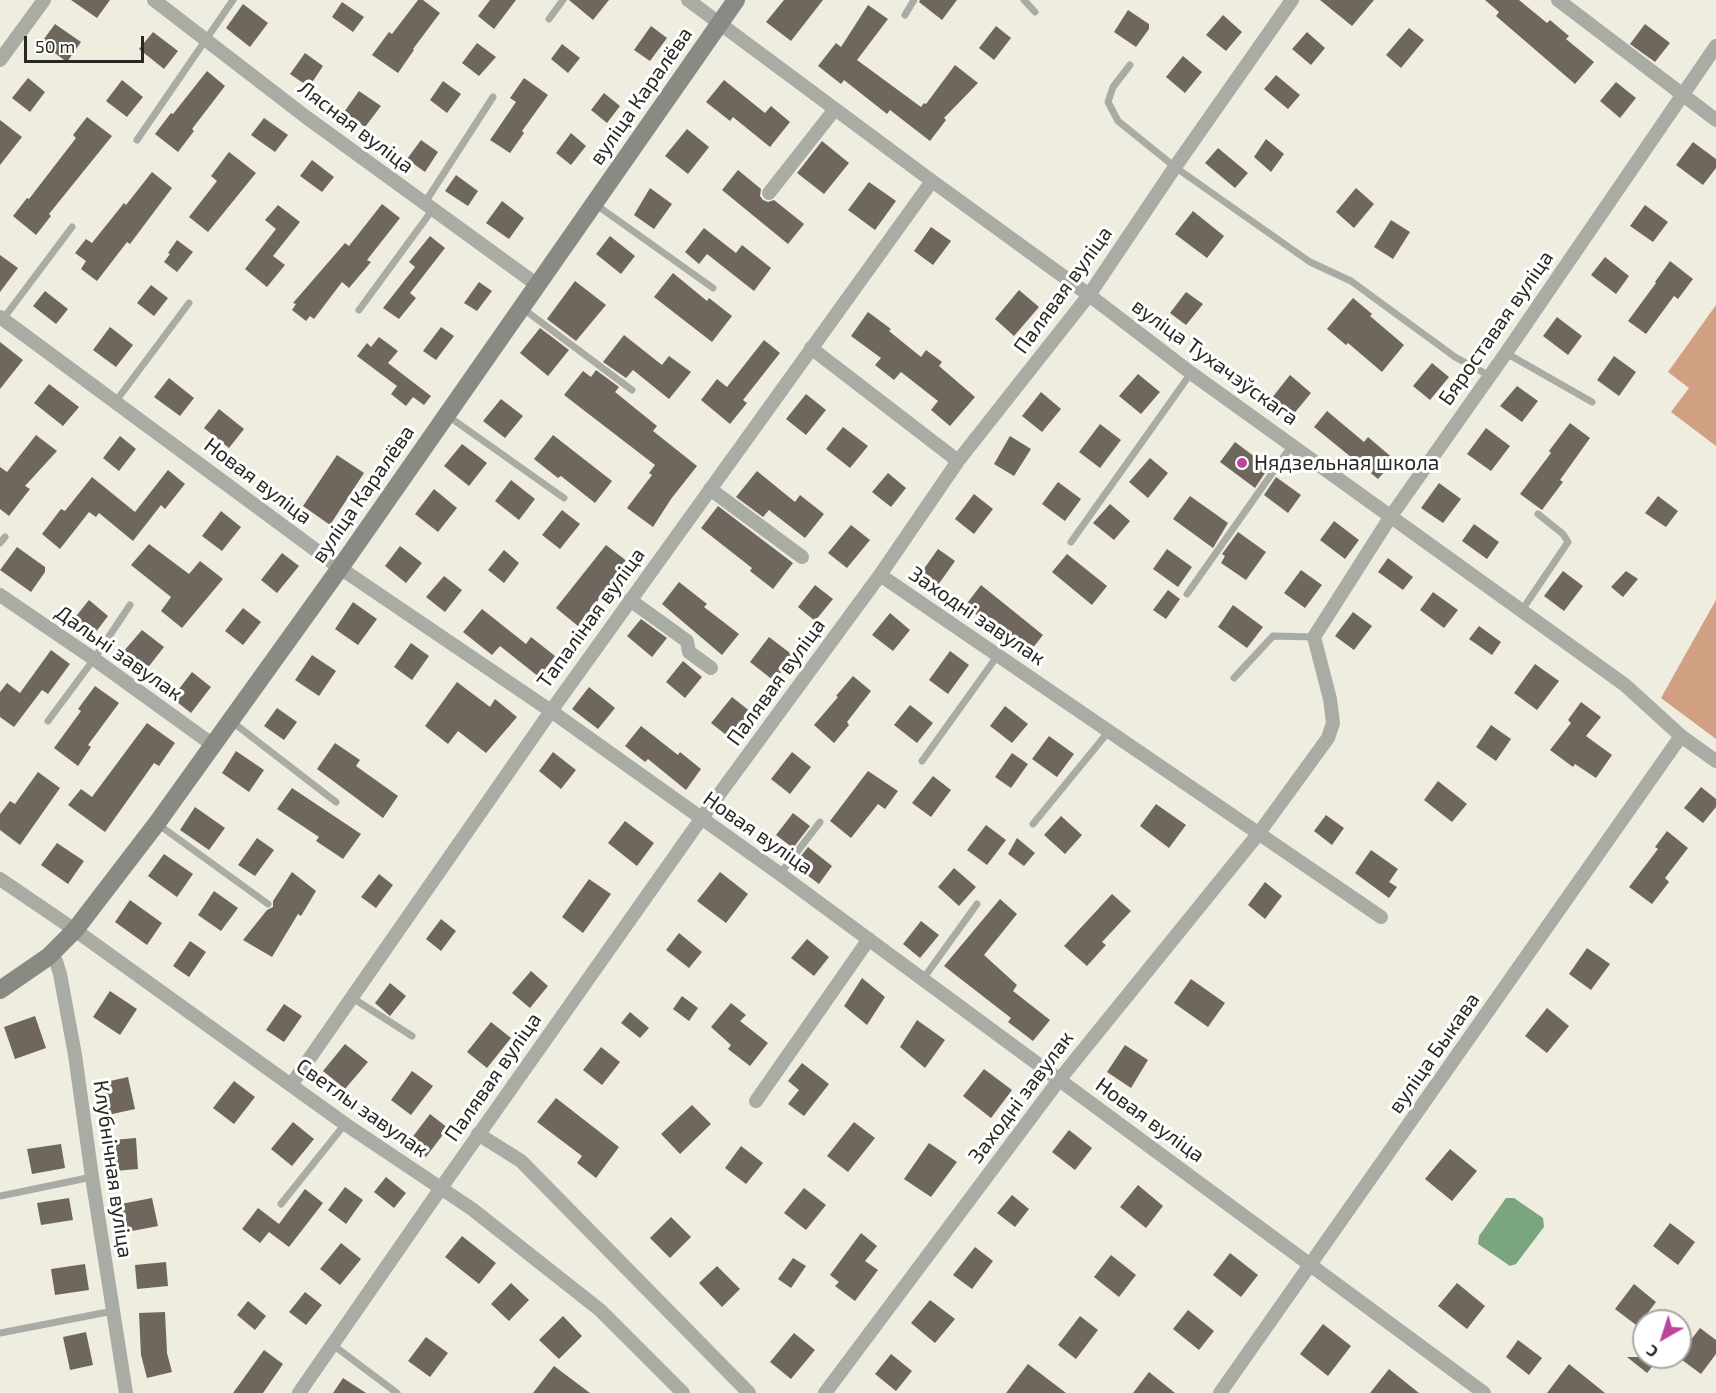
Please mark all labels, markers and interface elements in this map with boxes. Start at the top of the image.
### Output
street label: вуліца Каралёва [584,22,698,170]
scale bar [27,24,147,62]
text: 50 m [35,35,75,57]
street label: Лясная вуліца [293,75,419,179]
street label: Палявая вуліца [1008,221,1118,359]
street label: Бяроставая вуліца [1433,246,1559,410]
street label: вуліца Тухачэўскага [1127,293,1303,431]
street label: вуліца Каралёва [306,420,420,568]
street label: Новая вуліца [199,432,317,530]
place label: Нядзельная школа [1254,450,1439,476]
marker: Нядзельная школа [1235,456,1249,470]
street label: Тапаліная вуліца [532,543,650,693]
street label: Заходні завулак [904,561,1050,671]
street label: Дальні завулак [51,600,187,706]
street label: Палявая вуліца [721,613,831,751]
street label: Новая вуліца [698,786,818,880]
street label: вуліца Быкава [1383,988,1485,1118]
street label: Палявая вуліца [439,1008,547,1146]
street label: Заходні завулак [963,1026,1079,1168]
street label: Светлы завулак [291,1053,433,1163]
street label: Новая вуліца [1091,1072,1209,1168]
street label: Клубнічная вуліца [88,1078,138,1260]
north arrow [1632,1309,1692,1369]
text: С [1642,1341,1661,1362]

